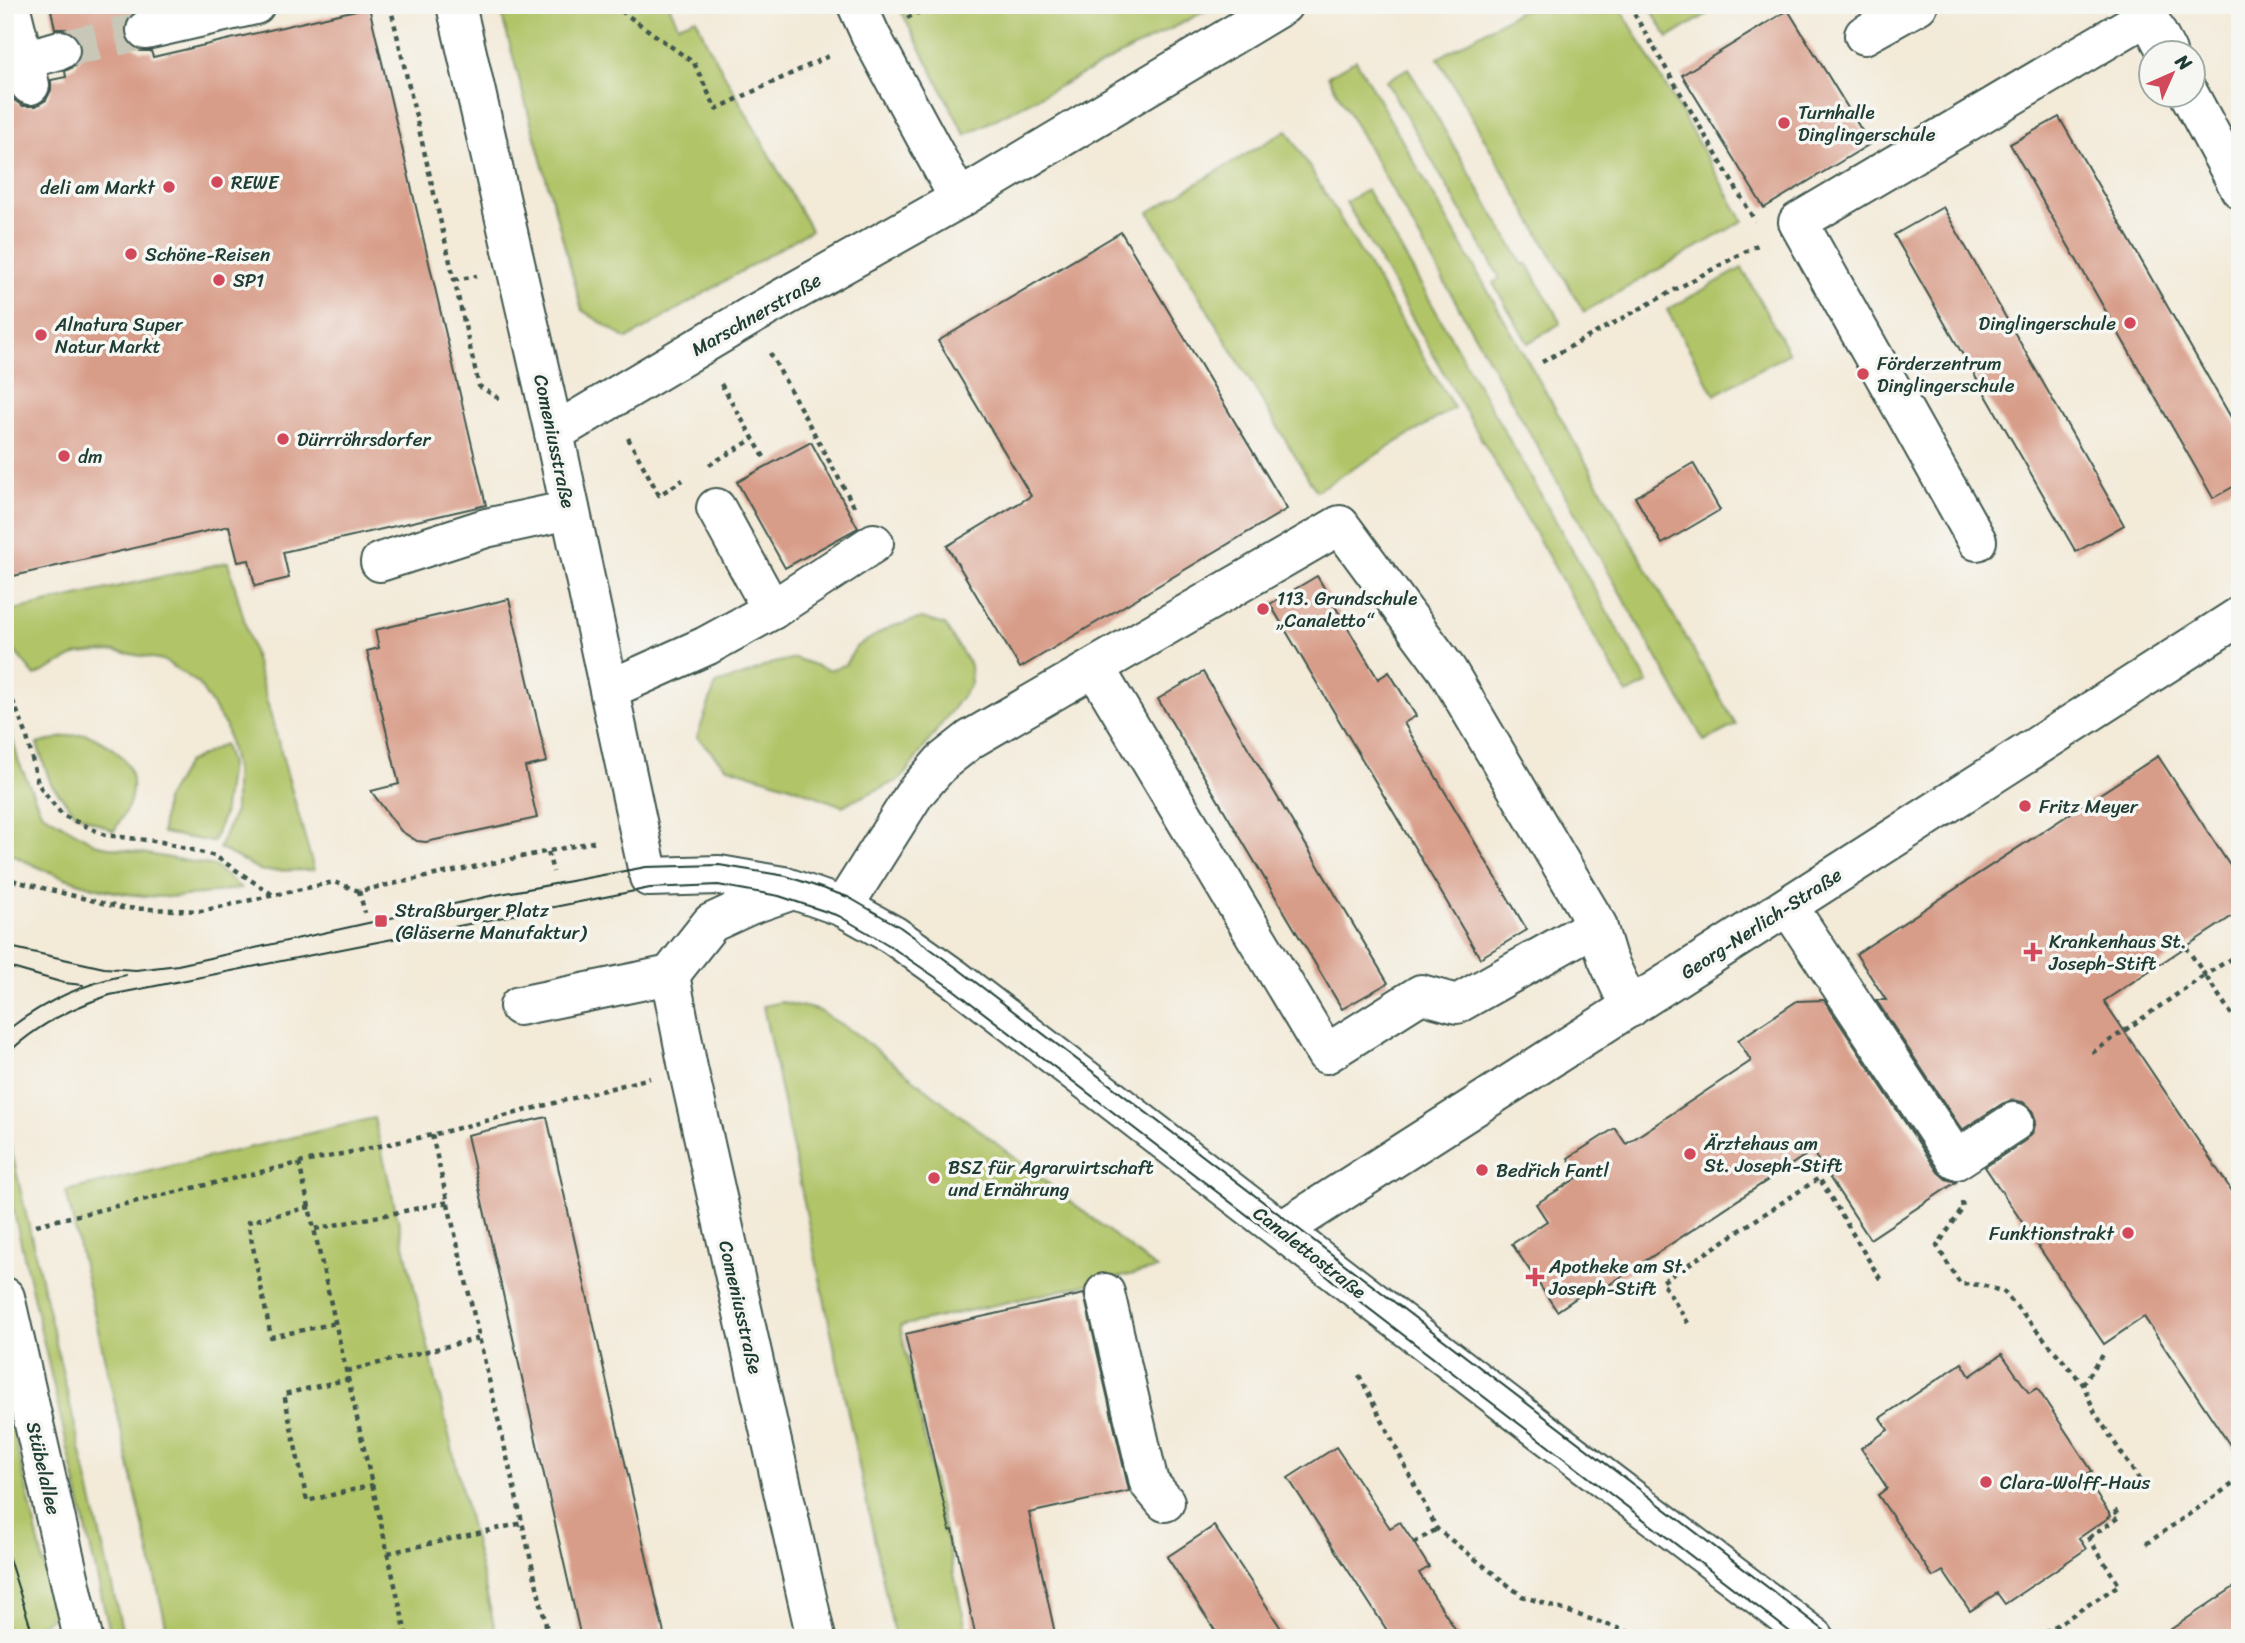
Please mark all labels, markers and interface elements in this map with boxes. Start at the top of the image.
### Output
north arrow [2136,38,2206,108]
text: N [2167,45,2201,79]
place label: Turnhalle Dinglingerschule [1798,96,1936,151]
marker: Turnhalle Dinglingerschule [1776,115,1792,131]
place label: REWE [231,166,280,199]
place label: deli am Markt [40,171,156,204]
marker: REWE [209,174,225,190]
marker: deli am Markt [161,179,177,195]
place label: Schöne-Reisen [145,238,270,271]
marker: Schöne-Reisen [123,246,139,262]
place label: SP1 [233,264,264,297]
street label: Marschnerstraße [685,264,828,365]
marker: SP1 [211,272,227,288]
place label: Dinglingerschule [1979,307,2116,340]
place label: Alnatura Super Natur Markt [54,308,184,363]
marker: Dinglingerschule [2122,315,2138,331]
marker: Alnatura Super Natur Markt [33,327,49,343]
place label: Förderzentrum Dinglingerschule [1877,347,2015,402]
marker: Förderzentrum Dinglingerschule [1855,366,1871,382]
street label: Comeniusstraße [524,371,585,511]
place label: Dürrröhrsdorfer [297,423,432,456]
marker: Dürrröhrsdorfer [275,431,291,447]
place label: dm [78,440,103,473]
marker: dm [56,448,72,464]
place label: 113. Grundschule „Canaletto“ [1276,582,1417,637]
marker: 113. Grundschule „Canaletto“ [1255,601,1271,617]
place label: Fritz Meyer [2039,790,2139,823]
marker: Fritz Meyer [2017,798,2033,814]
street label: Georg-Nerlich-Straße [1674,859,1849,988]
place label: Straßburger Platz (Gläserne Manufaktur) [395,894,587,949]
marker: Straßburger Platz (Gläserne Manufaktur) [373,913,389,929]
place label: Krankenhaus St. Joseph-Stift [2048,925,2187,980]
marker: Krankenhaus St. Joseph-Stift [2023,942,2043,962]
place label: Ärztehaus am St. Joseph-Stift [1703,1127,1842,1182]
marker: Ärztehaus am St. Joseph-Stift [1682,1146,1698,1162]
place label: BSZ für Agrarwirtschaft und Ernährung [948,1151,1154,1206]
place label: Bedřich Fantl [1496,1154,1610,1187]
marker: Bedřich Fantl [1474,1162,1490,1178]
marker: BSZ für Agrarwirtschaft und Ernährung [926,1170,942,1186]
street label: Canalettostraße [1246,1197,1374,1308]
place label: Funktionstrakt [1989,1217,2115,1250]
marker: Funktionstrakt [2120,1225,2136,1241]
street label: Comeniusstraße [709,1237,772,1377]
place label: Apotheke am St. Joseph-Stift [1548,1250,1688,1305]
marker: Apotheke am St. Joseph-Stift [1527,1269,1543,1285]
street label: Stübelallee [17,1418,70,1518]
place label: Clara-Wolff-Haus [2000,1466,2150,1499]
marker: Clara-Wolff-Haus [1978,1474,1994,1490]

